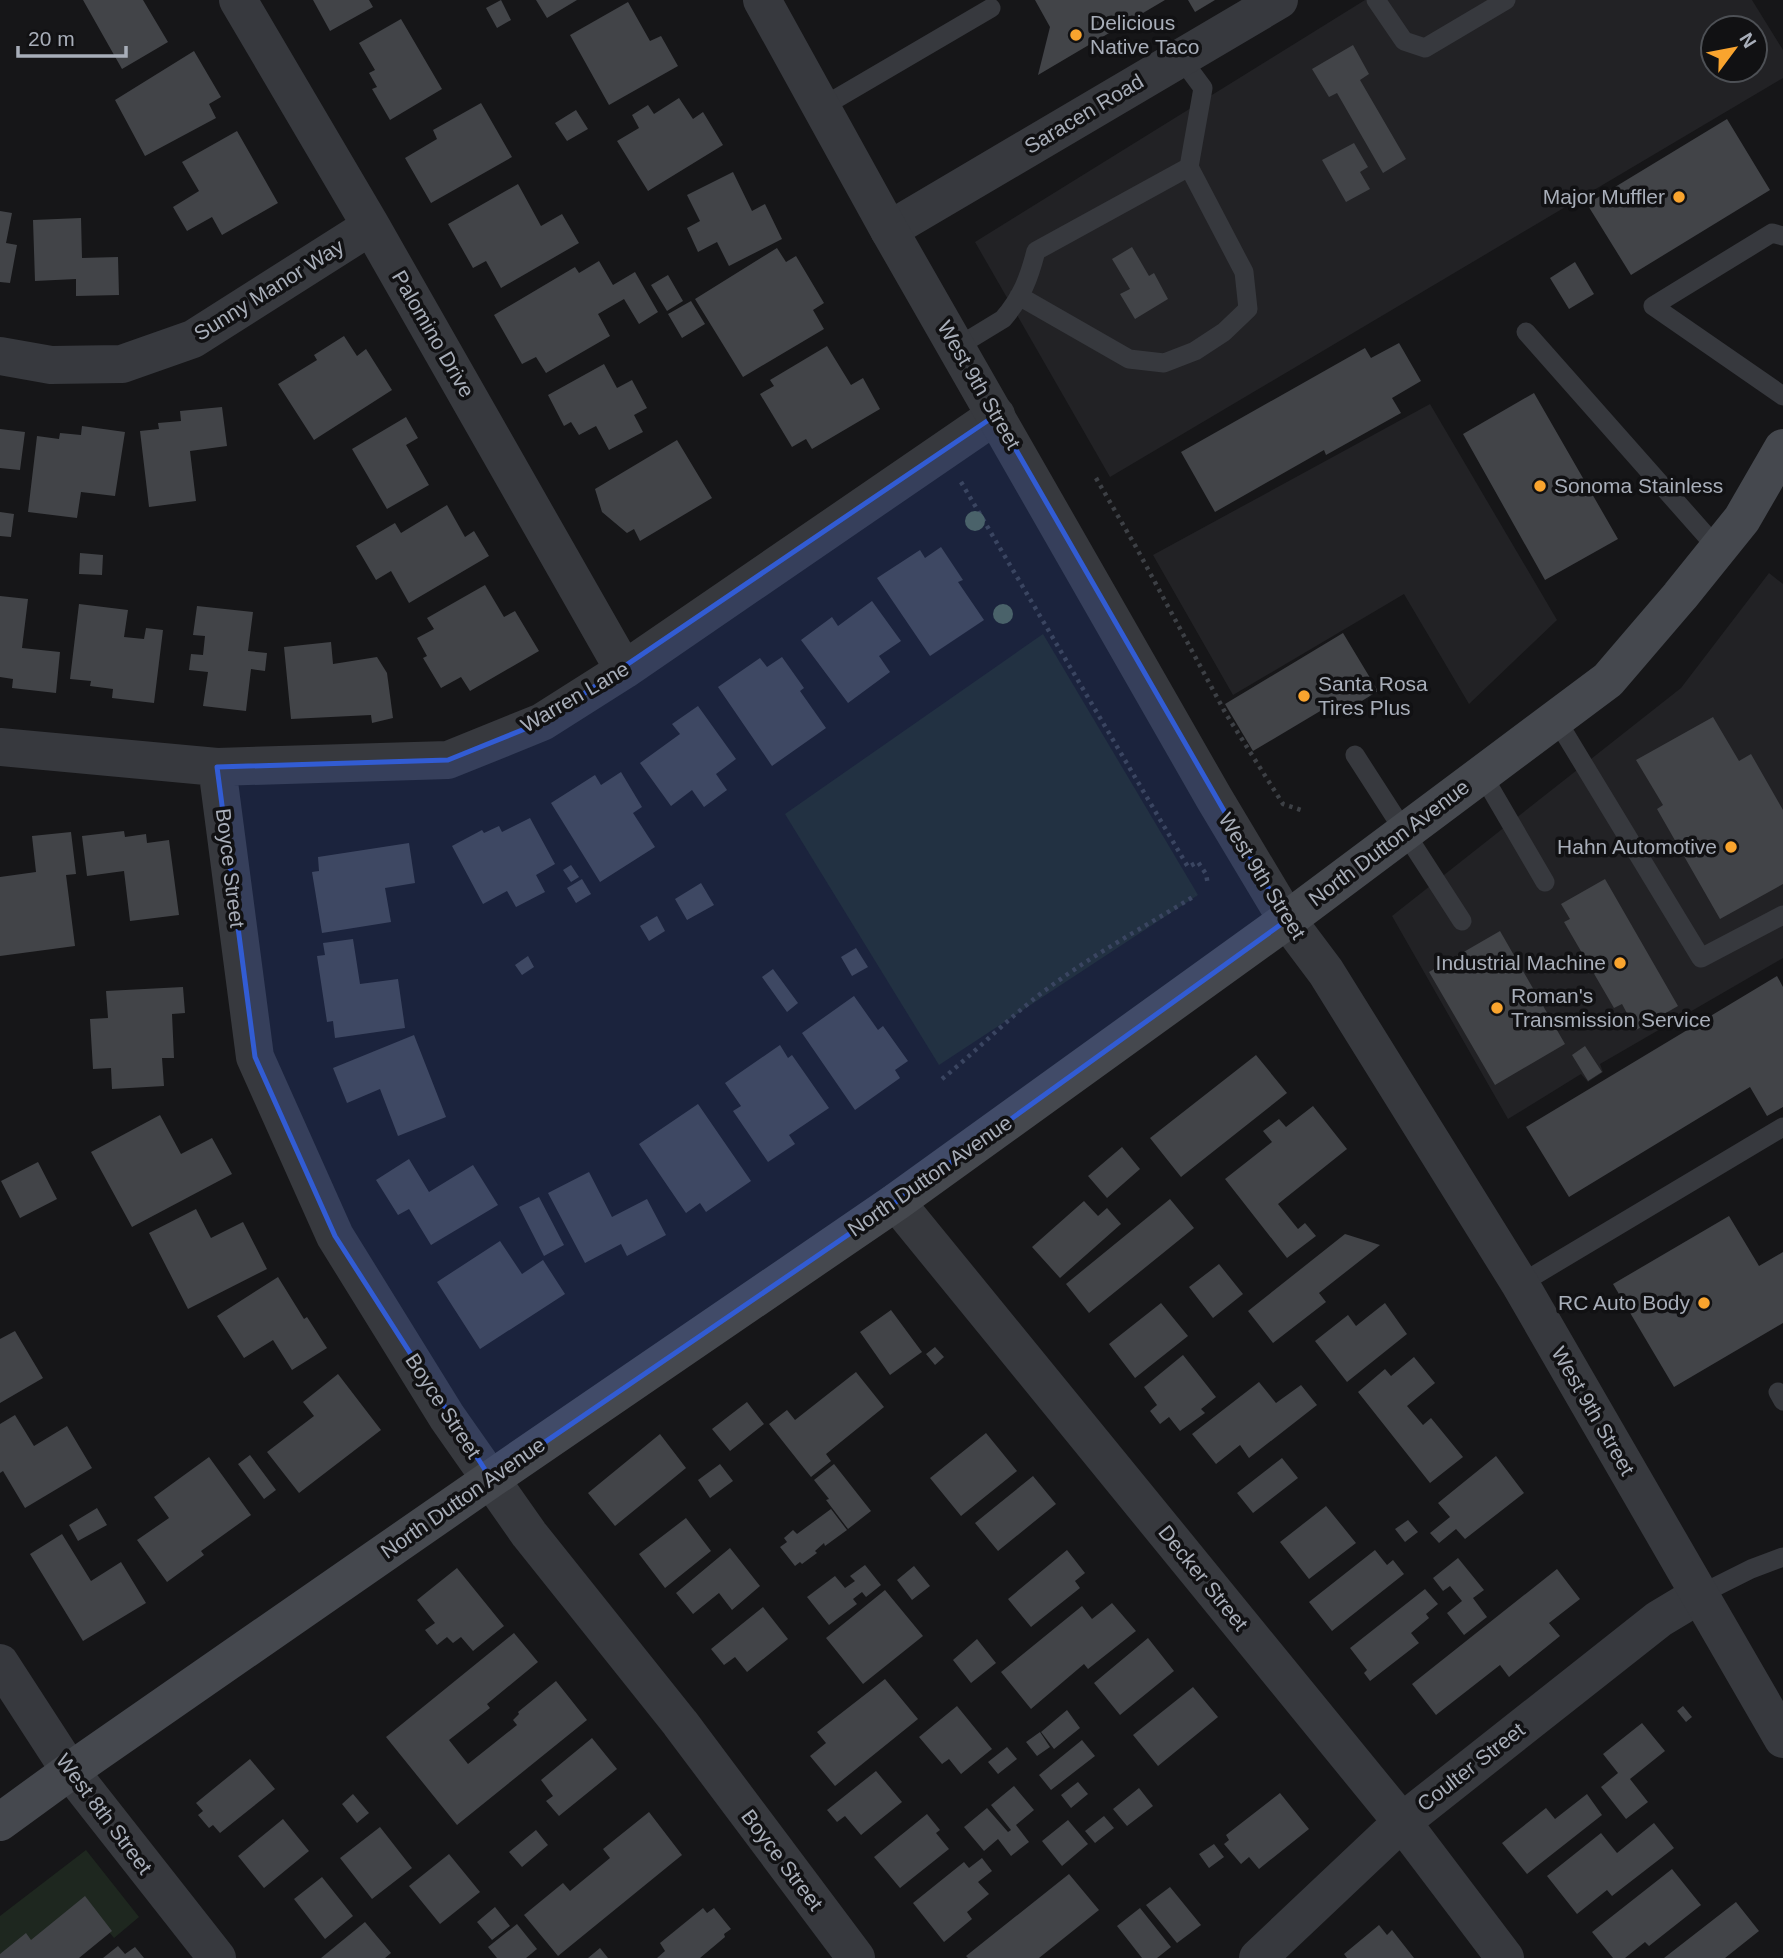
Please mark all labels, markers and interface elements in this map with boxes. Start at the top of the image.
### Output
place label: Delicious Native Taco [1090,11,1199,58]
scale bar [18,14,126,58]
north arrow [1699,14,1769,84]
text: 20 m [28,27,75,50]
marker: Delicious Native Taco [1068,27,1084,43]
text: N [1735,29,1761,52]
street label: Saracen Road [1020,69,1147,158]
place label: Major Muffler [1543,185,1665,208]
marker: Major Muffler [1671,189,1687,205]
street label: Sunny Manor Way [190,234,348,345]
street label: Palomino Drive [388,266,479,401]
street label: West 9th Street [933,316,1026,453]
place label: Sonoma Stainless [1554,474,1723,497]
marker: Sonoma Stainless [1532,478,1548,494]
street label: Warren Lane [517,656,633,737]
place label: Santa Rosa Tires Plus [1318,672,1428,719]
marker: Santa Rosa Tires Plus [1296,688,1312,704]
street label: North Dutton Avenue [1304,775,1473,910]
street label: Boyce Street [212,807,249,929]
street label: West 9th Street [1214,808,1311,943]
place label: Hahn Automotive [1557,835,1717,858]
marker: Hahn Automotive [1723,839,1739,855]
place label: Industrial Machine [1436,951,1606,974]
marker: Industrial Machine [1612,955,1628,971]
place label: Roman's Transmission Service [1511,984,1711,1031]
marker: Roman's Transmission Service [1489,1000,1505,1016]
street label: North Dutton Avenue [843,1110,1016,1241]
place label: RC Auto Body [1558,1291,1691,1314]
marker: RC Auto Body [1696,1295,1712,1311]
street label: West 9th Street [1547,1342,1640,1479]
street label: Boyce Street [401,1349,486,1463]
street label: North Dutton Avenue [376,1432,549,1563]
street label: Decker Street [1154,1521,1253,1635]
street label: Coulter Street [1413,1718,1529,1816]
street label: West 8th Street [52,1749,157,1878]
street label: Boyce Street [737,1805,828,1915]

